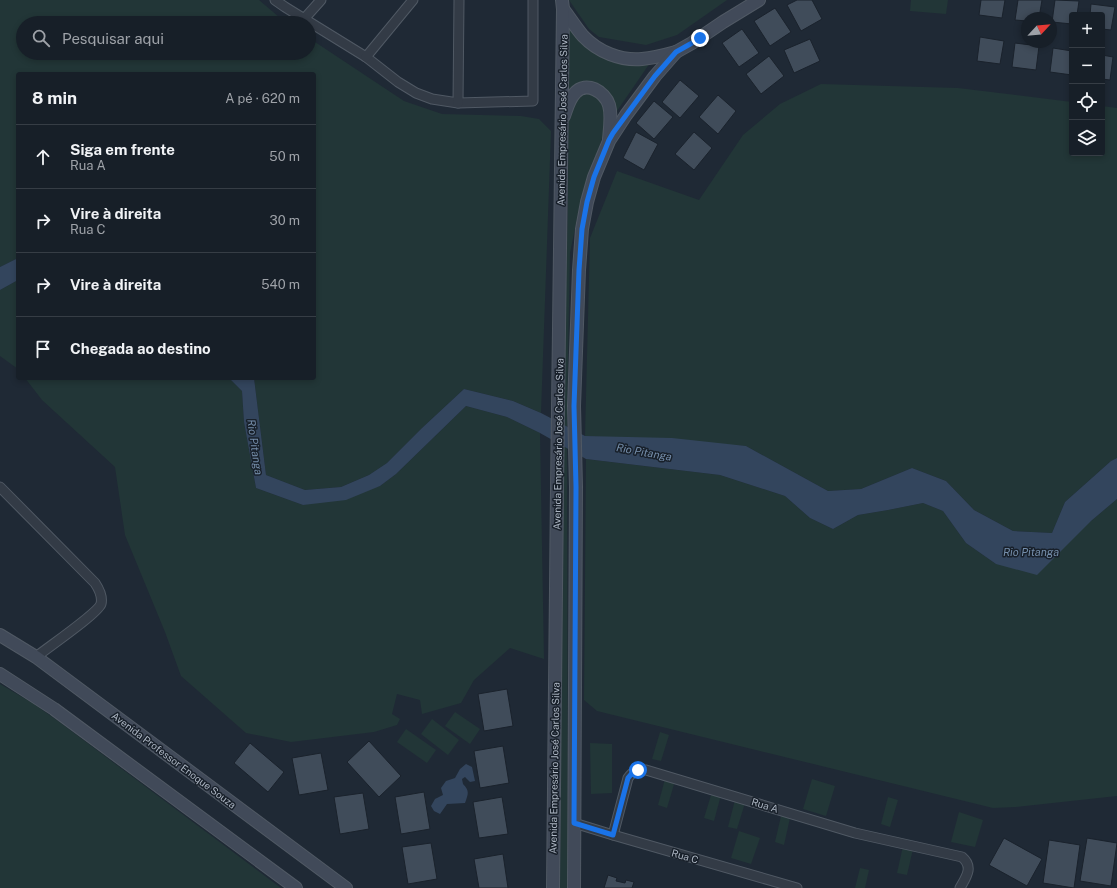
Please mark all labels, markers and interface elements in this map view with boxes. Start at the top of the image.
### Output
north arrow [1021,12,1057,48]
map controls [1069,12,1105,156]
button: + [1069,12,1105,48]
search box [16,16,316,60]
icon: search [30,27,52,49]
route end [691,29,709,47]
text: Pesquisar aqui [62,30,164,47]
street label: Avenida Empresário José Carlos Silva [555,34,569,206]
button: − [1069,48,1105,84]
button: locate [1069,84,1105,120]
text: 8 min [32,88,77,108]
text: A pé · 620 m [225,91,300,106]
button: layers [1069,120,1105,156]
text: Siga em frente [70,141,175,158]
icon: ahead [32,146,54,168]
text: 50 m [269,149,300,164]
text: Rua A [70,158,106,173]
text: Vire à direita [70,205,161,222]
icon: right [32,210,54,232]
text: 30 m [270,213,300,228]
text: Rua C [70,222,106,237]
icon: right [32,274,54,296]
text: Vire à direita [70,276,161,293]
text: 540 m [261,277,300,292]
icon: arrive [32,338,54,360]
text: Chegada ao destino [70,340,211,357]
street label: Avenida Empresário José Carlos Silva [551,358,565,530]
water label: Rio Pitanga [245,418,265,476]
water label: Rio Pitanga [615,441,673,463]
water label: Rio Pitanga [1003,546,1059,558]
street label: Avenida Empresário José Carlos Silva [547,682,561,854]
street label: Avenida Professor Enoque Souza [110,709,238,811]
route start [629,761,647,779]
street label: Rua A [750,795,780,815]
street label: Rua C [670,846,700,866]

